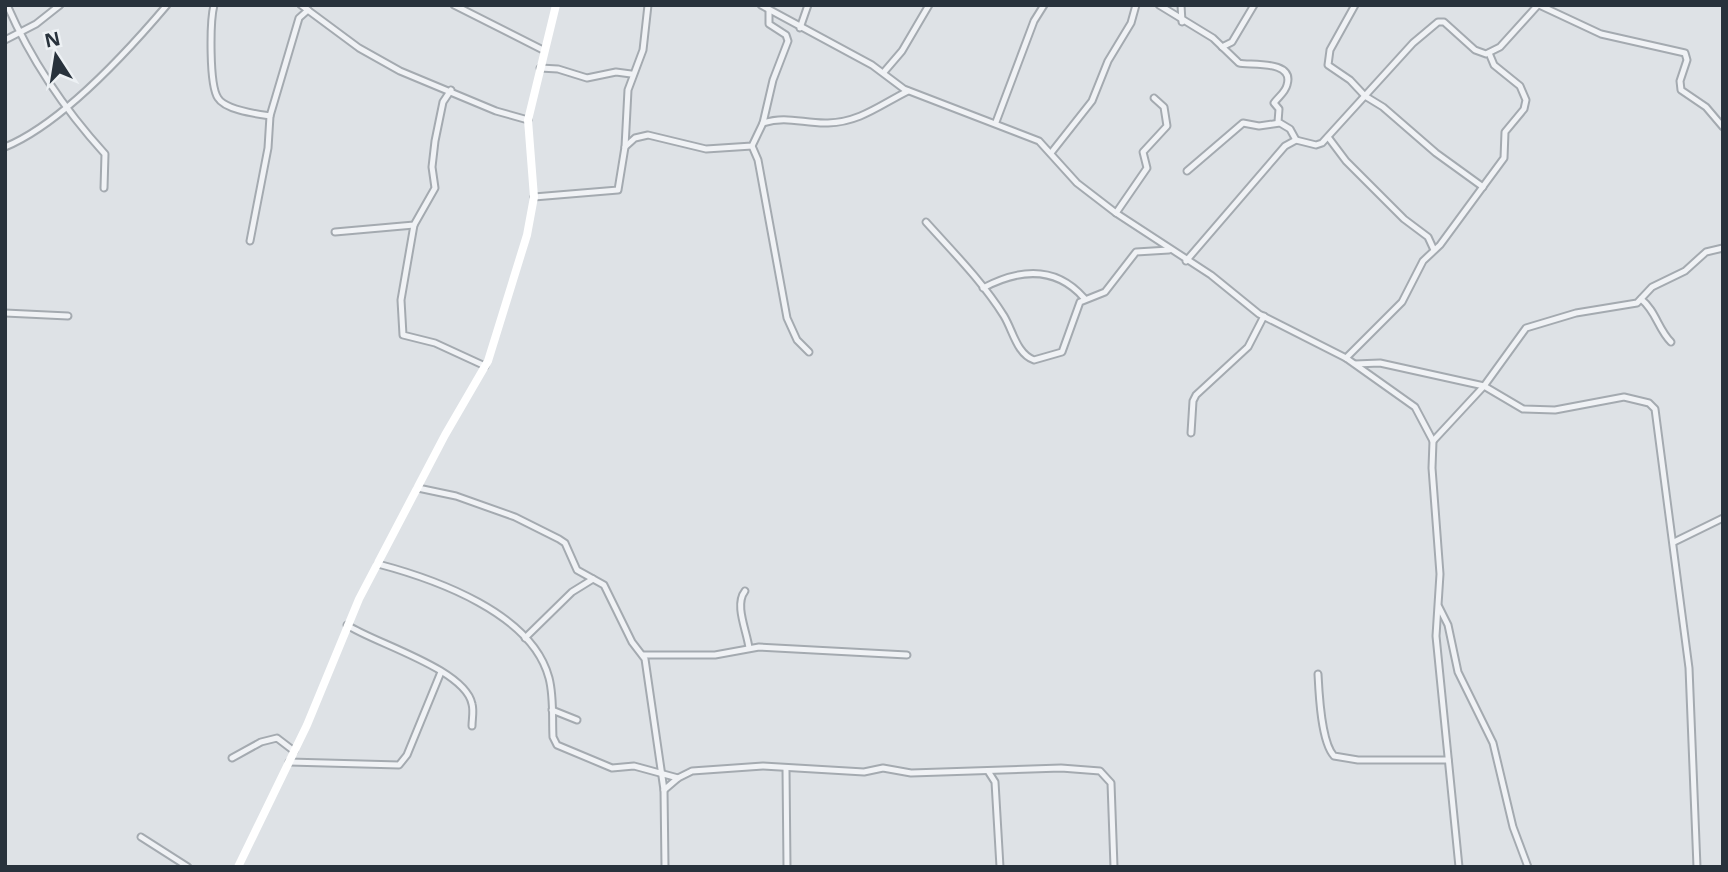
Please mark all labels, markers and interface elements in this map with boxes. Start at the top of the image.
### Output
north arrow [21,21,91,91]
text: N [42,25,63,54]

